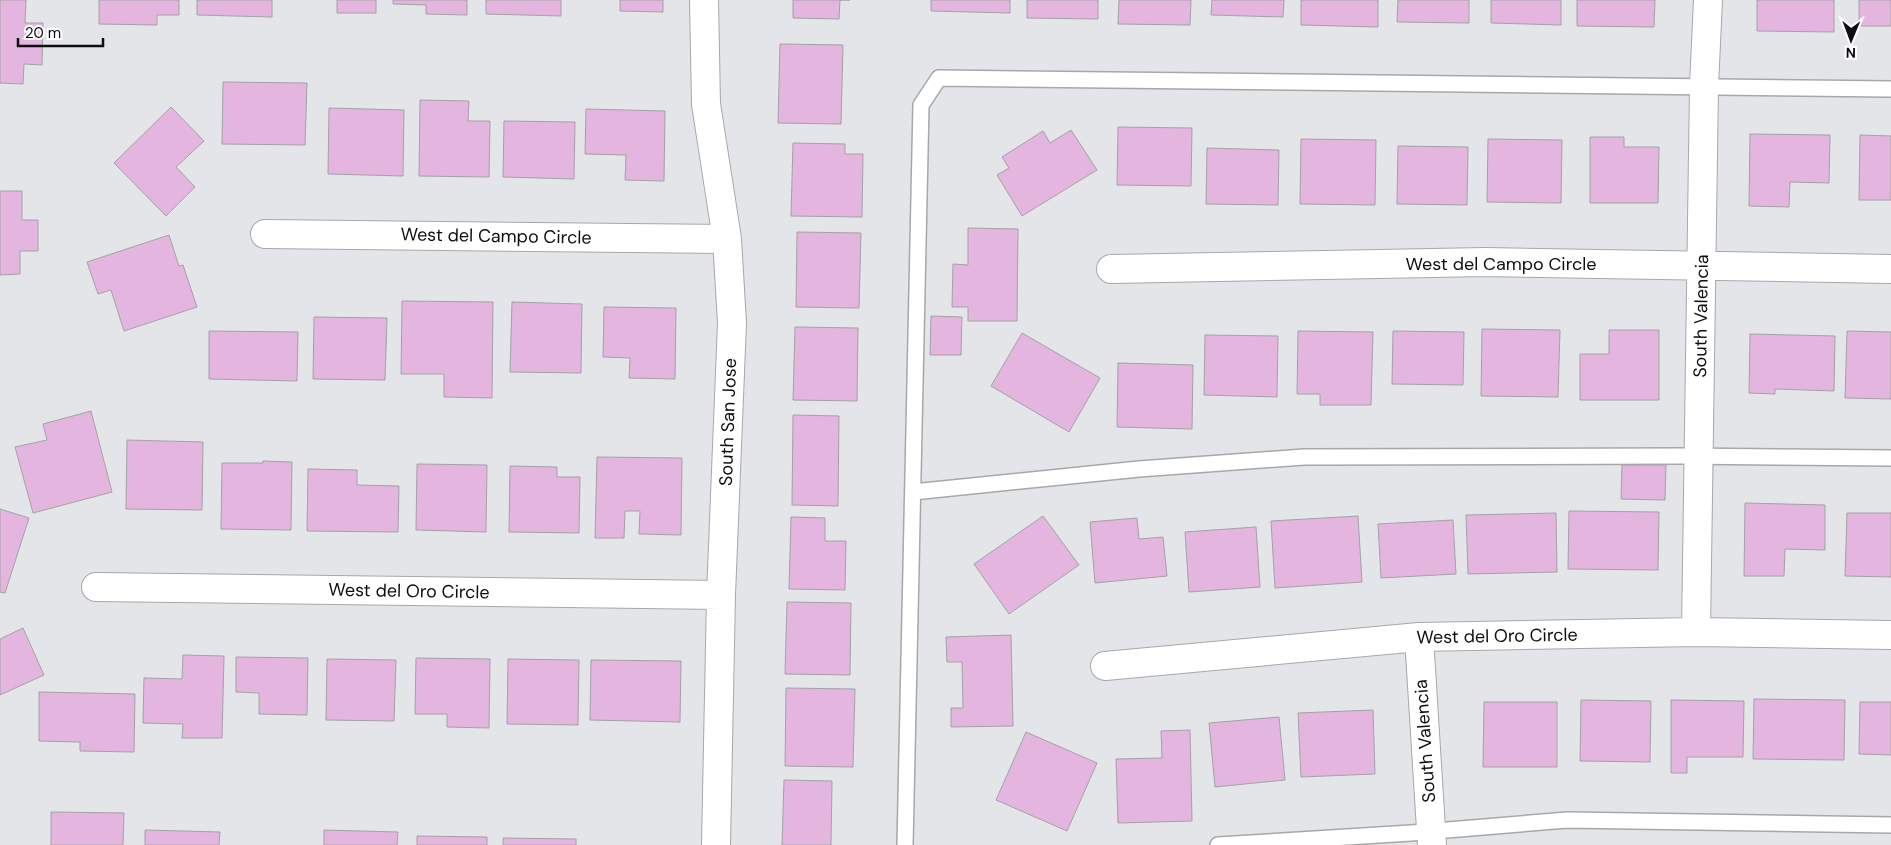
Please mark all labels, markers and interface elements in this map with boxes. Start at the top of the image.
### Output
scale bar [18,15,102,47]
north arrow [1826,15,1876,65]
text: 20 m [25,23,61,43]
text: N [1846,44,1856,62]
street label: West del Campo Circle [400,222,592,250]
street label: West del Campo Circle [1405,252,1597,276]
street label: South Valencia [1688,254,1714,378]
street label: South San Jose [714,358,742,486]
street label: West del Oro Circle [328,578,490,604]
street label: West del Oro Circle [1416,623,1578,649]
street label: South Valencia [1409,679,1441,803]

